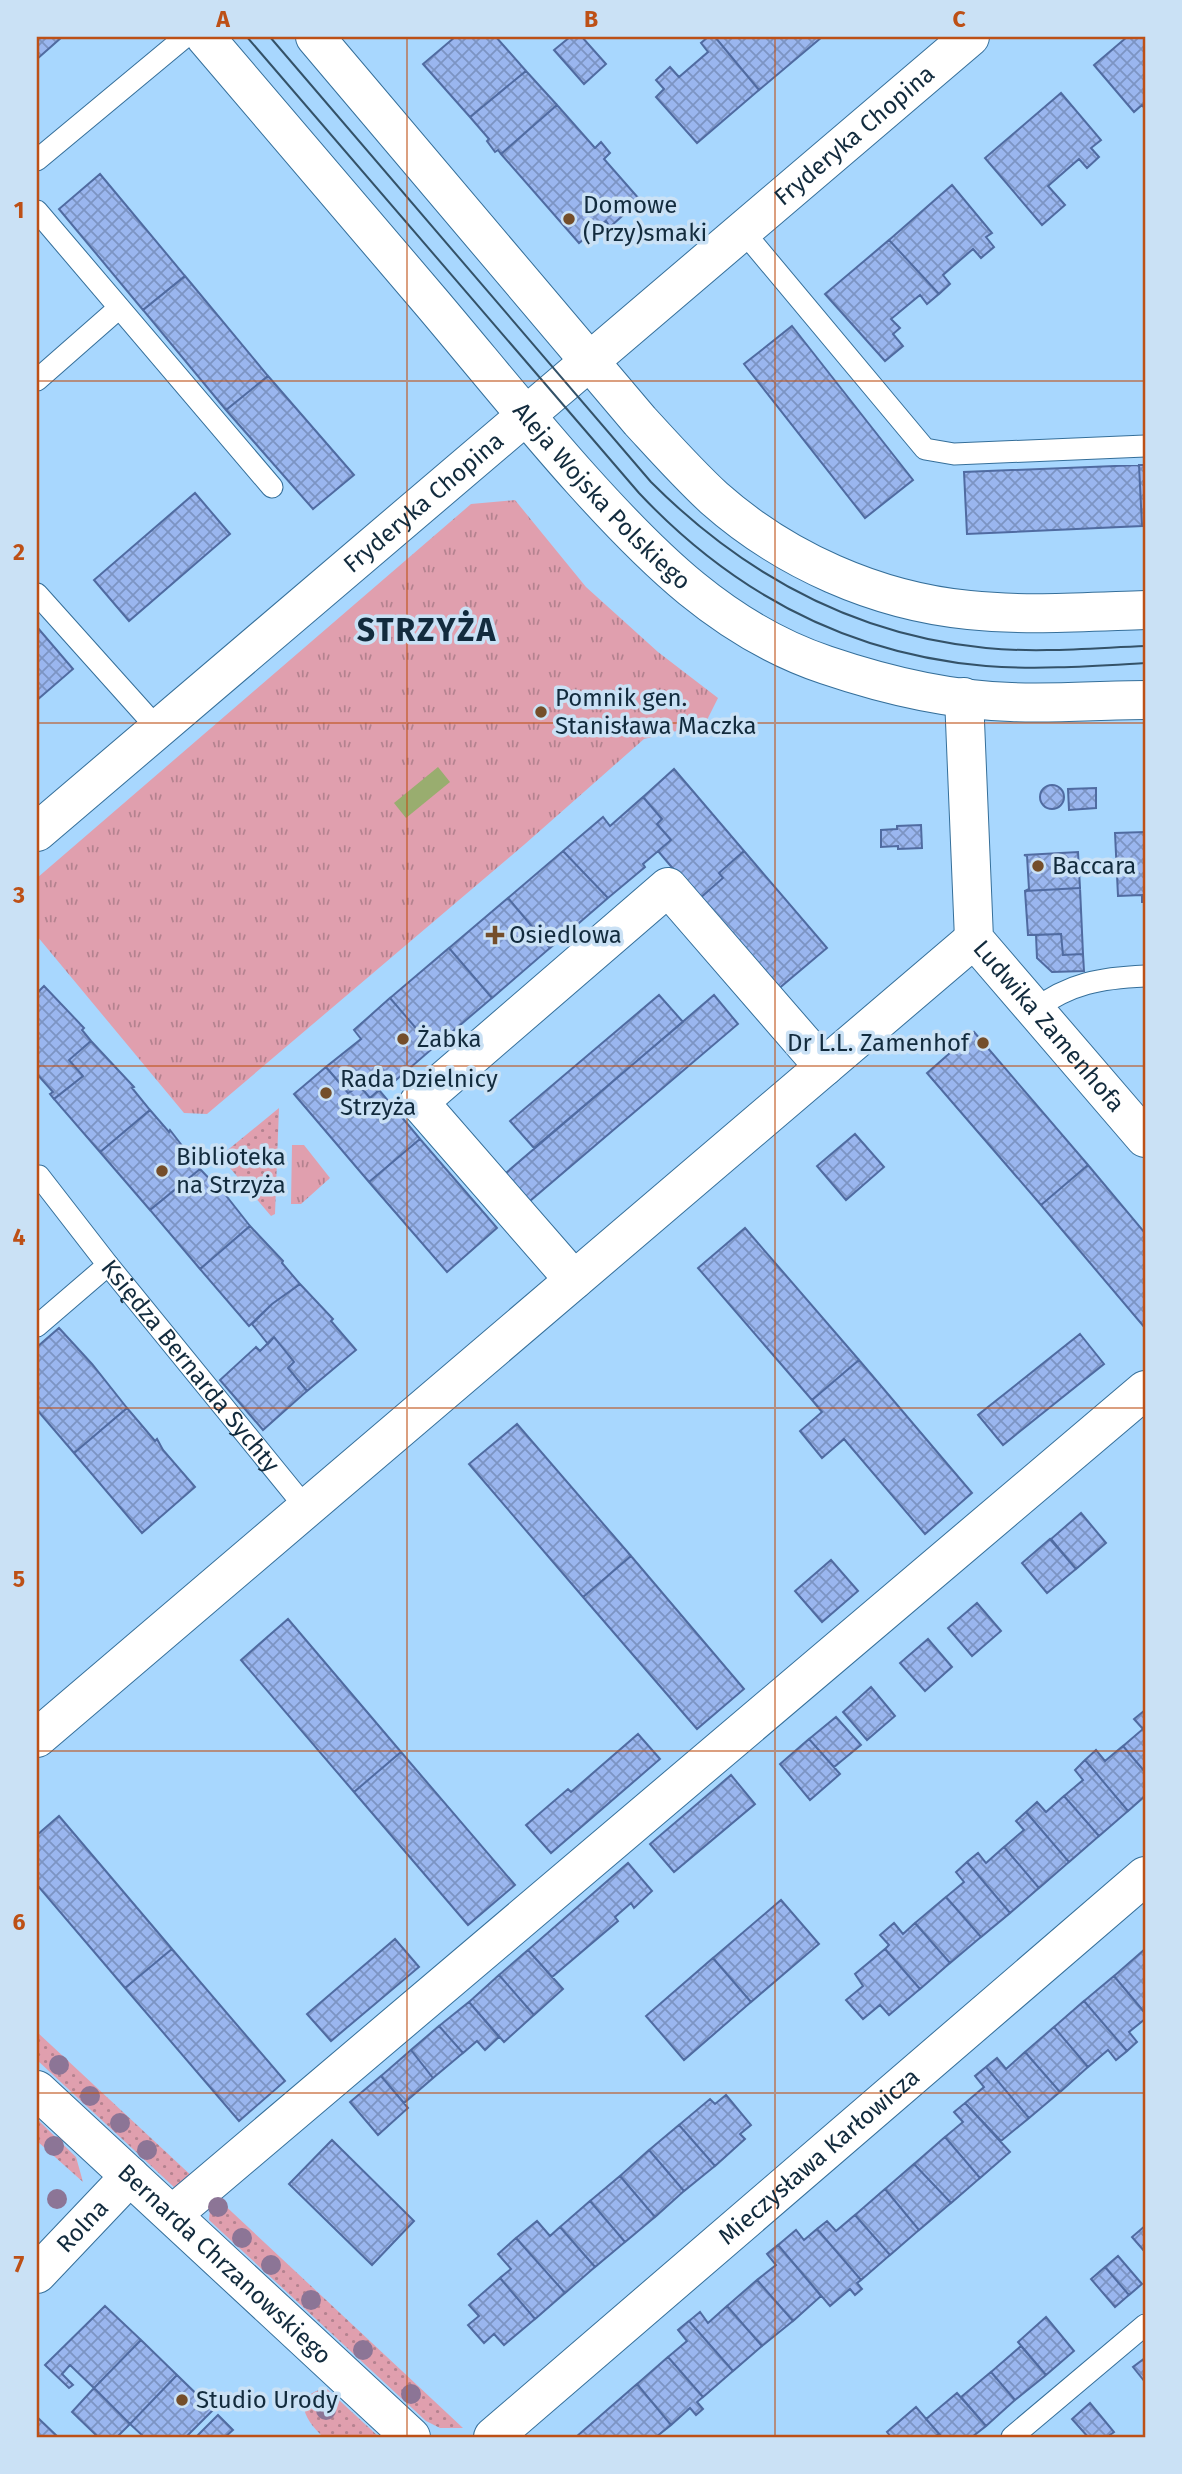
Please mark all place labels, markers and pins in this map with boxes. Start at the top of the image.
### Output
place label: Domowe (Przy)smaki [583,191,707,247]
marker: Domowe (Przy)smaki [561,211,577,227]
place label: Pomnik gen. Stanisława Maczka [555,684,757,740]
marker: Pomnik gen. Stanisława Maczka [533,704,549,720]
place label: Baccara [1052,852,1136,880]
marker: Baccara [1030,858,1046,874]
place label: Osiedlowa [509,921,622,949]
marker: Osiedlowa [487,927,503,943]
place label: Żabka [417,1025,481,1053]
place label: Dr L.L. Zamenhof [787,1029,971,1057]
marker: Żabka [395,1031,411,1047]
marker: Dr L.L. Zamenhof [975,1035,991,1051]
place label: Rada Dzielnicy Strzyża [340,1065,498,1121]
marker: Rada Dzielnicy Strzyża [318,1085,334,1101]
place label: Biblioteka na Strzyża [176,1143,286,1199]
marker: Biblioteka na Strzyża [154,1163,170,1179]
place label: Studio Urody [196,2386,338,2414]
marker: Studio Urody [174,2392,190,2408]

